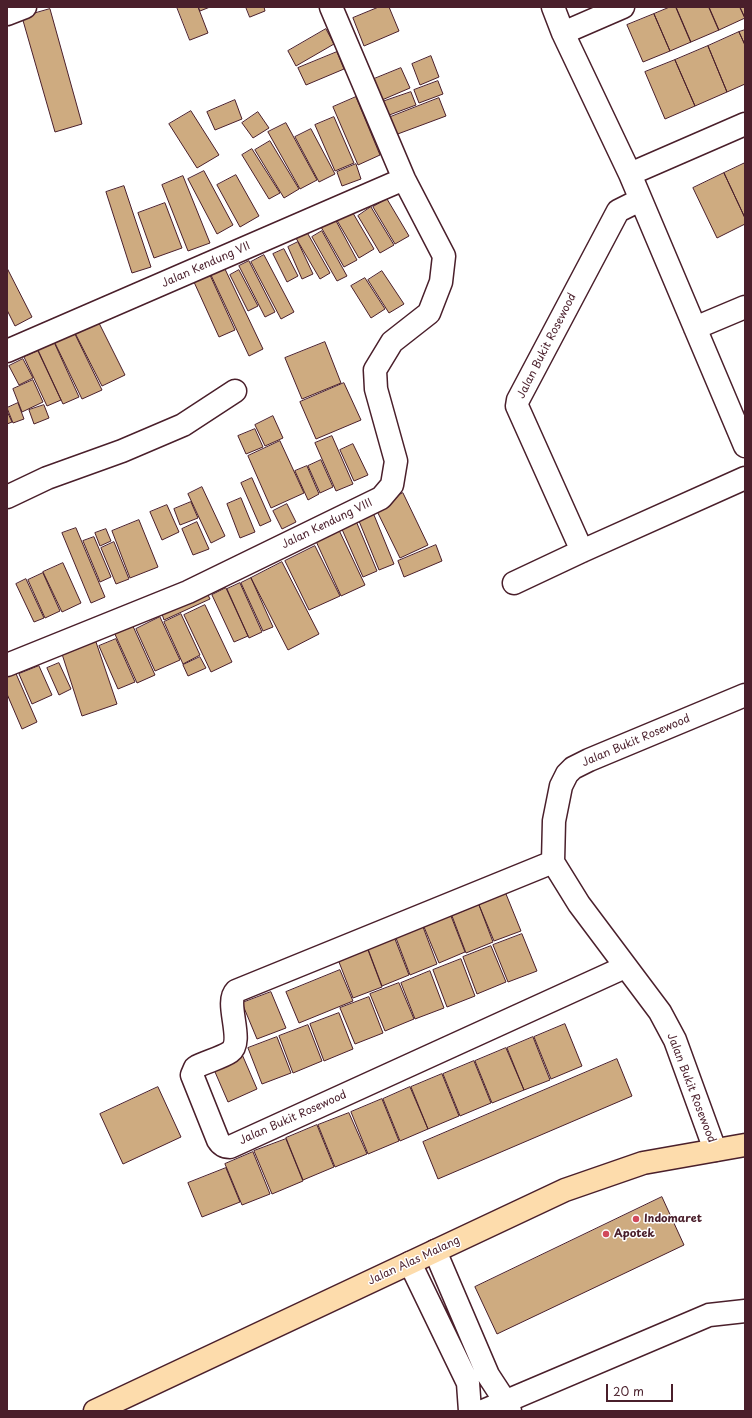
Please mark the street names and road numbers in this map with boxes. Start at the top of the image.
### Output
street label: Jalan Kendung VII [160,240,252,290]
street label: Jalan Bukit Rosewood [515,291,579,401]
street label: Jalan Kendung VIII [280,496,374,552]
street label: Jalan Bukit Rosewood [580,712,692,770]
street label: Jalan Bukit Rosewood [664,1031,718,1145]
street label: Jalan Bukit Rosewood [237,1088,349,1148]
street label: Jalan Alas Malang [366,1234,462,1288]

